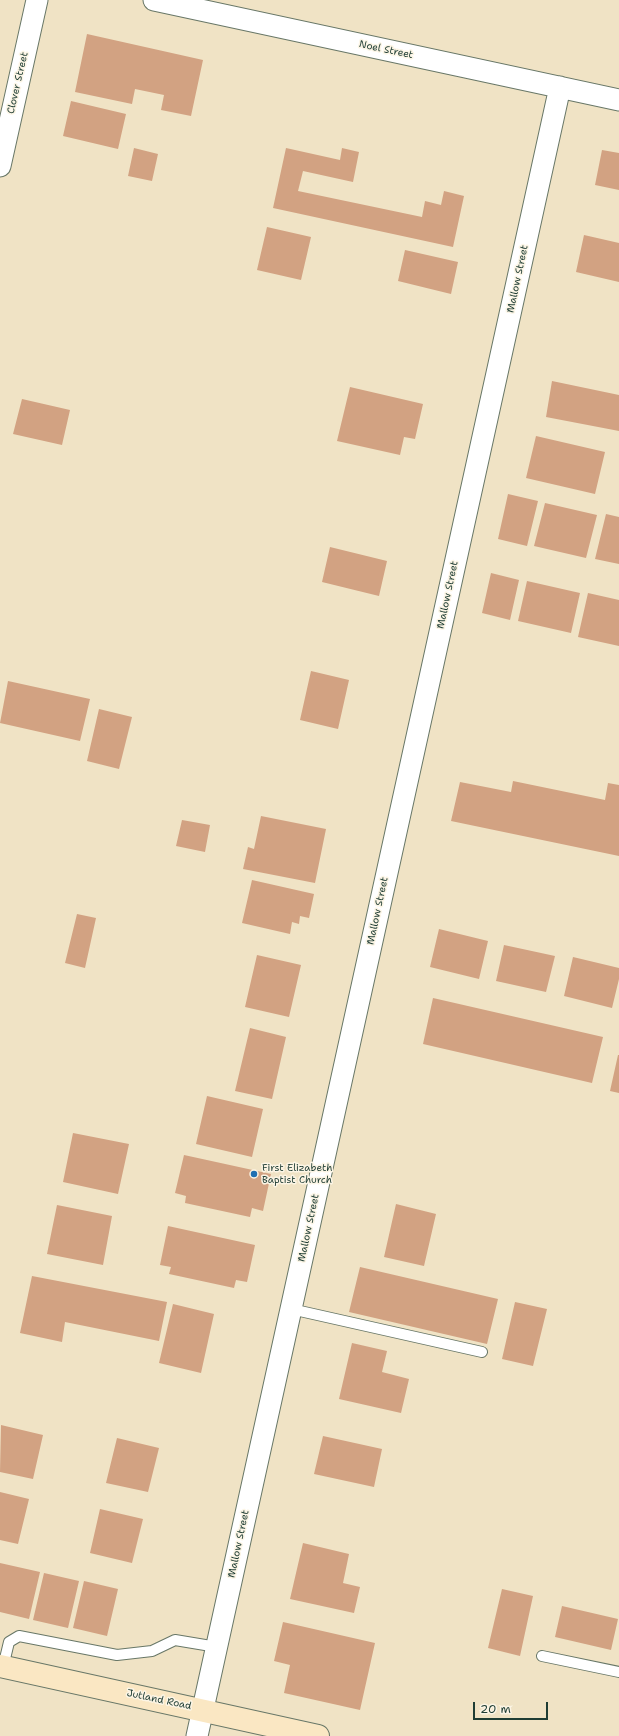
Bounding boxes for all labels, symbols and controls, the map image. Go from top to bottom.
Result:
street label: Noel Street [358,38,414,62]
street label: Clover Street [5,51,31,115]
street label: Mallow Street [505,244,531,314]
street label: Mallow Street [435,560,461,630]
street label: Mallow Street [365,876,391,946]
place label: First Elizabeth Baptist Church [262,1162,332,1186]
marker: First Elizabeth Baptist Church [249,1169,259,1179]
street label: Mallow Street [296,1193,322,1263]
street label: Mallow Street [226,1509,252,1579]
street label: Jutland Road [125,1687,193,1713]
scale bar [475,1694,550,1720]
text: 20 m [480,1701,511,1717]

